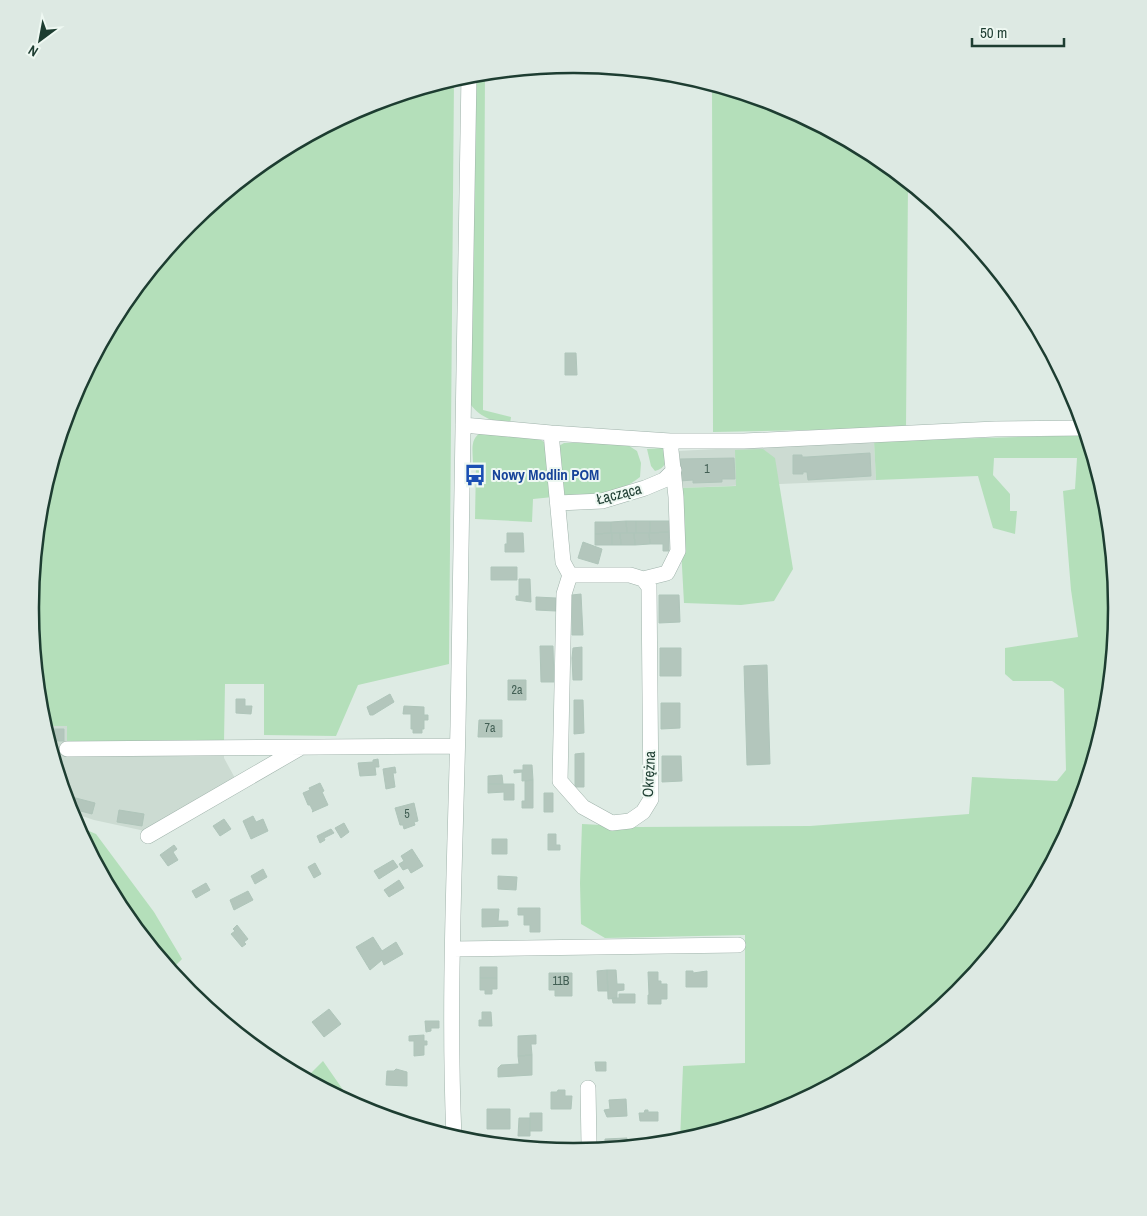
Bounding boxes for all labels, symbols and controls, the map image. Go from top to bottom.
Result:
north arrow [15,15,65,65]
scale bar [972,15,1064,47]
text: 50 m [980,22,1007,43]
text: N [25,41,41,61]
house number: 1 [704,461,710,477]
bus stop icon: Nowy Modlin POM [462,462,488,488]
place label: Nowy Modlin POM [492,464,599,485]
street label: Łącząca [594,478,644,509]
house number: 2a [512,682,523,698]
house number: 7a [485,720,496,736]
street label: Okrężna [637,750,660,798]
house number: 5 [404,806,410,822]
house number: 11B [553,973,570,989]

